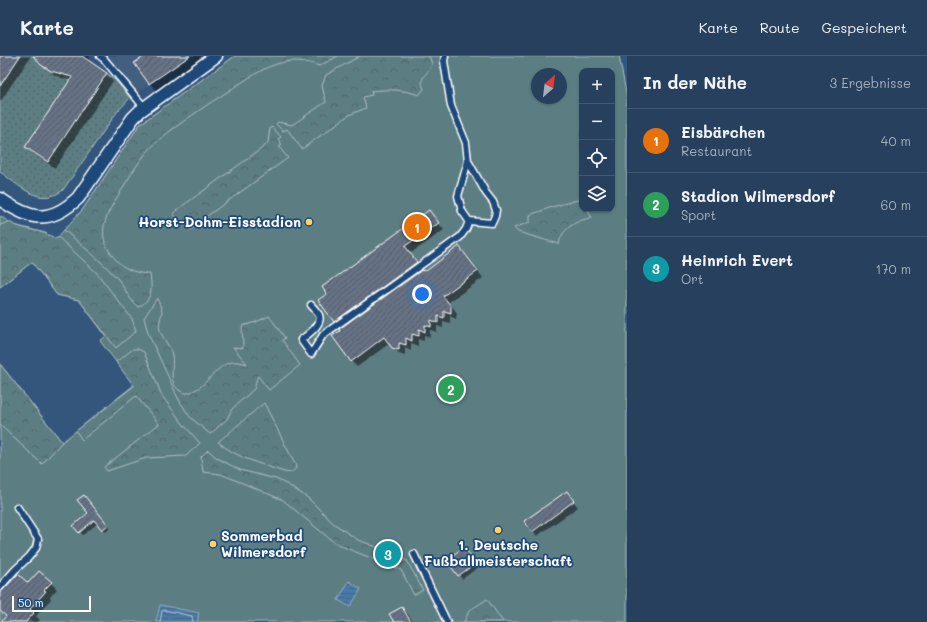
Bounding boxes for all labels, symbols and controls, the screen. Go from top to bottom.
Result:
text: Karte [20,15,74,40]
text: Karte [699,18,738,37]
text: Route [760,18,800,37]
text: Gespeichert [822,18,907,37]
north arrow [531,68,567,104]
map controls [579,68,615,212]
button: + [579,68,615,104]
text: In der Nähe [643,71,747,93]
text: 3 Ergebnisse [830,74,911,91]
button: − [579,104,615,140]
text: Eisbärchen [681,122,765,142]
text: 1 [653,132,659,149]
text: 40 m [881,132,911,149]
button: locate [579,140,615,176]
text: Restaurant [681,142,752,159]
button: layers [579,176,615,212]
text: Stadion Wilmersdorf [681,186,835,206]
text: 2 [652,196,660,213]
text: 60 m [881,196,911,213]
text: Sport [681,206,716,223]
place label: Horst-Dohm-Eisstadion [138,212,301,231]
pin: 1 [404,212,430,242]
marker: Horst-Dohm-Eisstadion [304,217,314,227]
text: Heinrich Evert [681,250,793,270]
text: 3 [652,260,660,277]
text: 170 m [875,260,911,277]
text: Ort [681,270,704,287]
your location [412,284,432,304]
pin: 2 [438,374,464,404]
marker: 1. Deutsche Fußballmeisterschaft [493,525,503,535]
place label: Sommerbad Wilmersdorf [221,526,307,561]
place label: 1. Deutsche Fußballmeisterschaft [424,535,572,570]
marker: Sommerbad Wilmersdorf [208,539,218,549]
pin: 3 [375,539,401,569]
scale bar [12,594,91,613]
text: 50 m [18,595,44,610]

